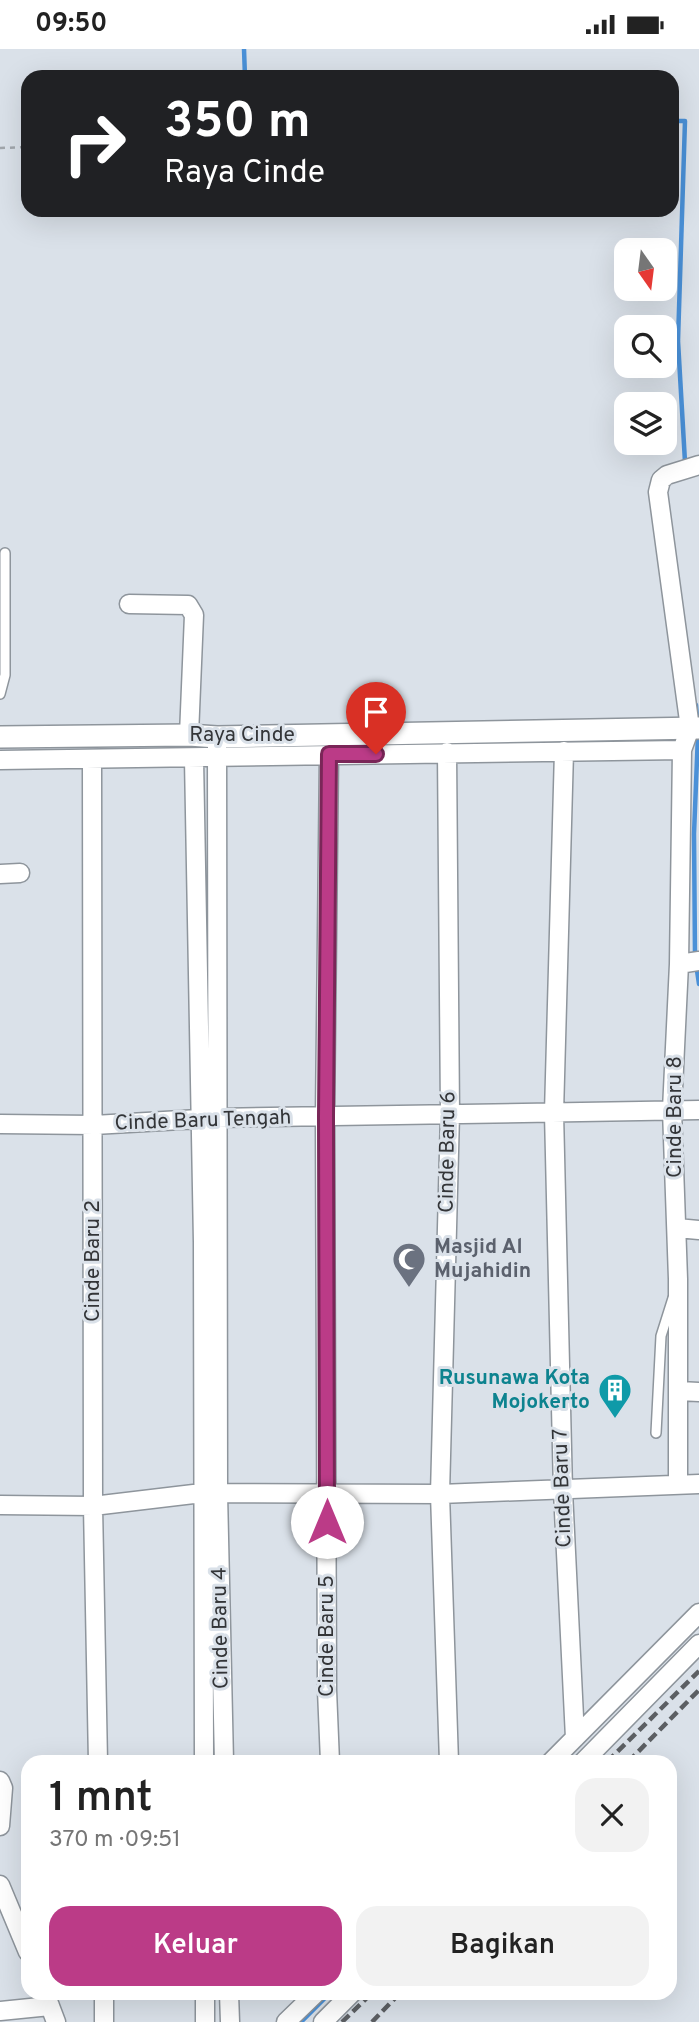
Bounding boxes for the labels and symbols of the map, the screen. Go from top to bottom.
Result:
north arrow [614,238,677,301]
pin [346,682,406,754]
street label: Raya Cinde [189,722,295,749]
street label: Cinde Baru 8 [662,1056,689,1178]
street label: Cinde Baru 6 [433,1091,463,1213]
street label: Cinde Baru Tengah [114,1104,292,1138]
street label: Cinde Baru 2 [80,1200,107,1322]
place label: Masjid Al Mujahidin [434,1234,531,1285]
mosque icon: Masjid Al Mujahidin [390,1240,428,1289]
place label: Rusunawa Kota Mojokerto [439,1365,590,1416]
building icon: Rusunawa Kota Mojokerto [596,1371,634,1420]
street label: Cinde Baru 7 [547,1428,579,1548]
position arrow [290,1485,364,1559]
street label: Cinde Baru 4 [206,1567,236,1689]
street label: Cinde Baru 5 [314,1575,341,1697]

